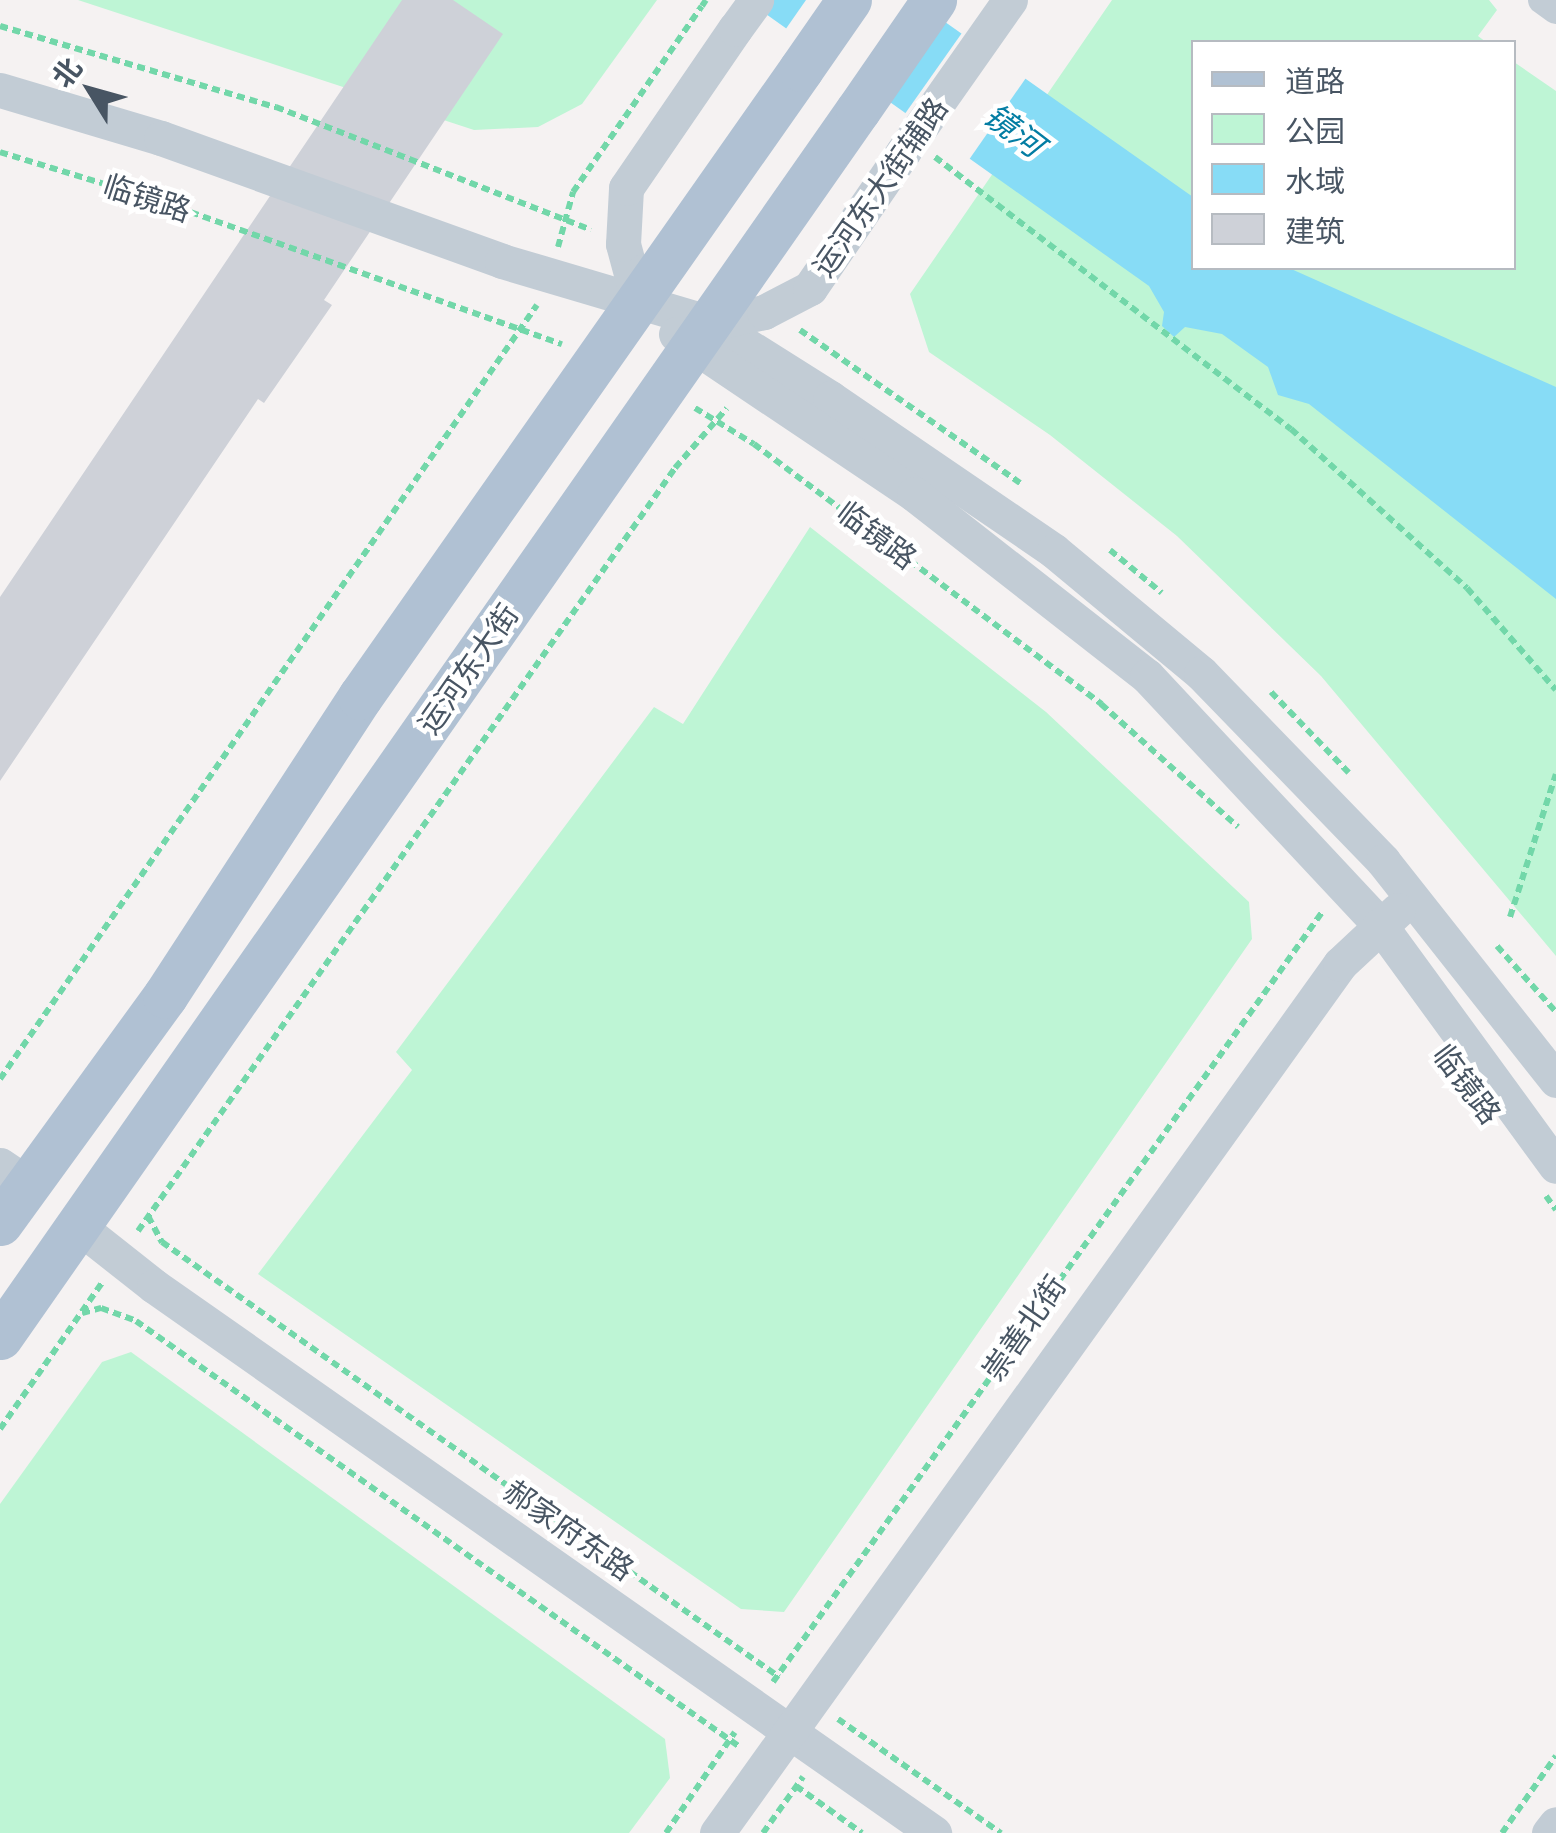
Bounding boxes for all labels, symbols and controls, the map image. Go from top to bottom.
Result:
north arrow [40,40,140,140]
legend [1191,40,1516,270]
text: 北 [42,49,90,95]
text: 道路 [1285,60,1345,101]
street label: 运河东大街辅路 [805,91,955,283]
water label: 镜河 [977,95,1051,165]
text: 公园 [1285,110,1345,151]
text: 水域 [1285,160,1345,201]
street label: 临镜路 [99,167,195,229]
text: 建筑 [1285,210,1345,251]
street label: 临镜路 [830,494,924,576]
street label: 运河东大街 [410,597,526,741]
street label: 临镜路 [1426,1037,1508,1131]
street label: 崇善北街 [975,1269,1073,1387]
street label: 郝家府东路 [497,1472,641,1588]

